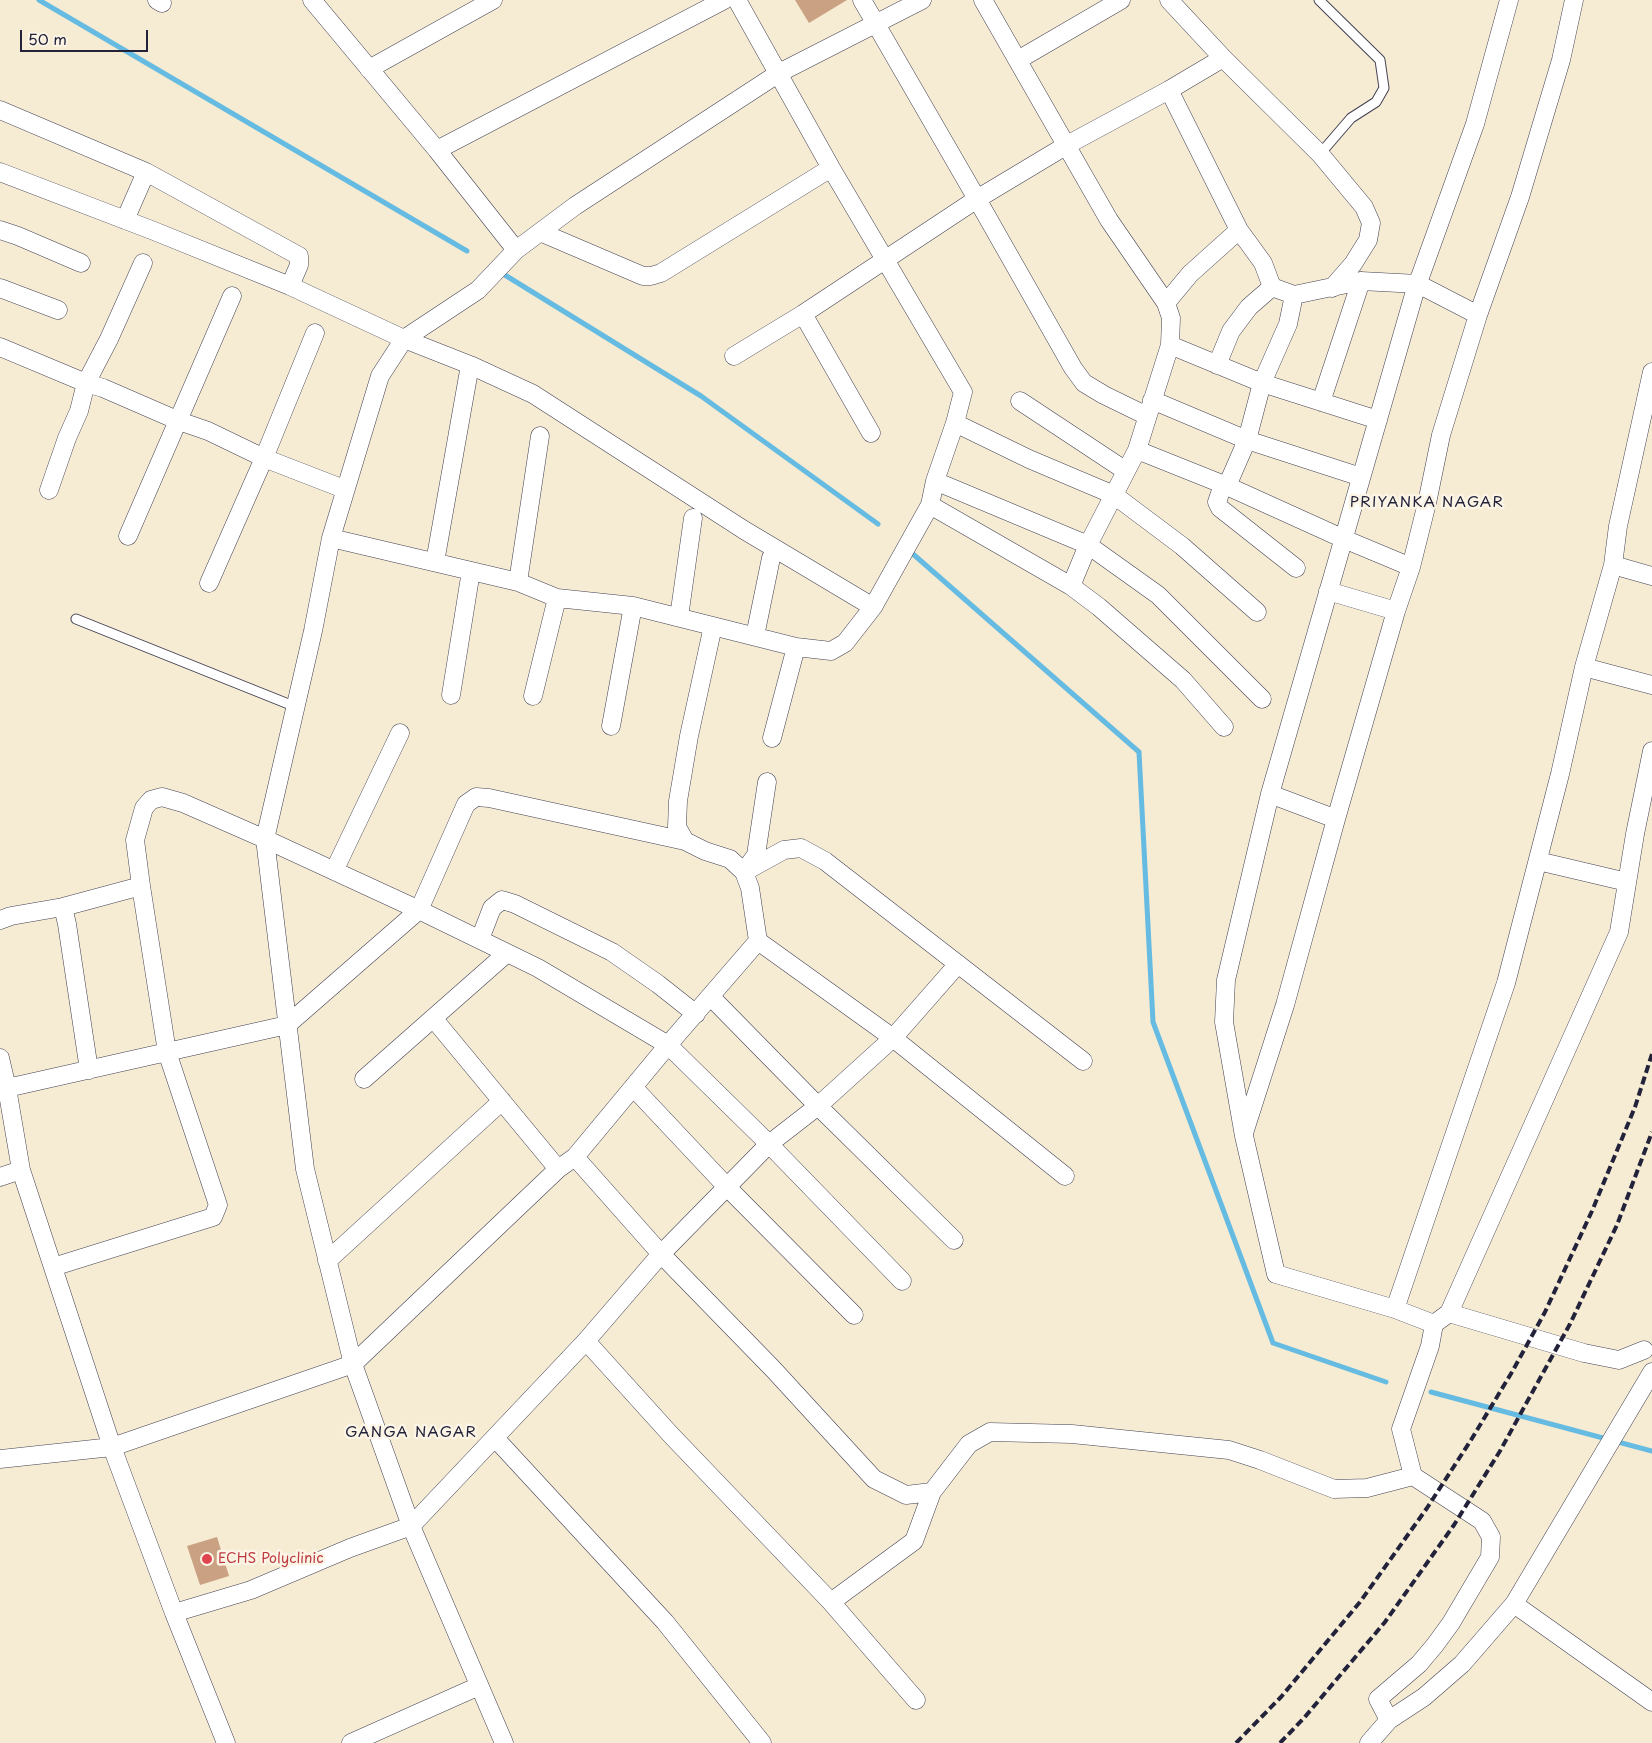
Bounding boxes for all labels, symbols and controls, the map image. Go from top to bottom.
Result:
scale bar [22,20,150,52]
text: 50 m [28,27,67,50]
district label: PRIYANKA NAGAR [1348,494,1506,512]
district label: GANGA NAGAR [342,1424,480,1442]
place label: ECHS Polyclinic [218,1551,324,1567]
marker: ECHS Polyclinic [200,1552,214,1566]

